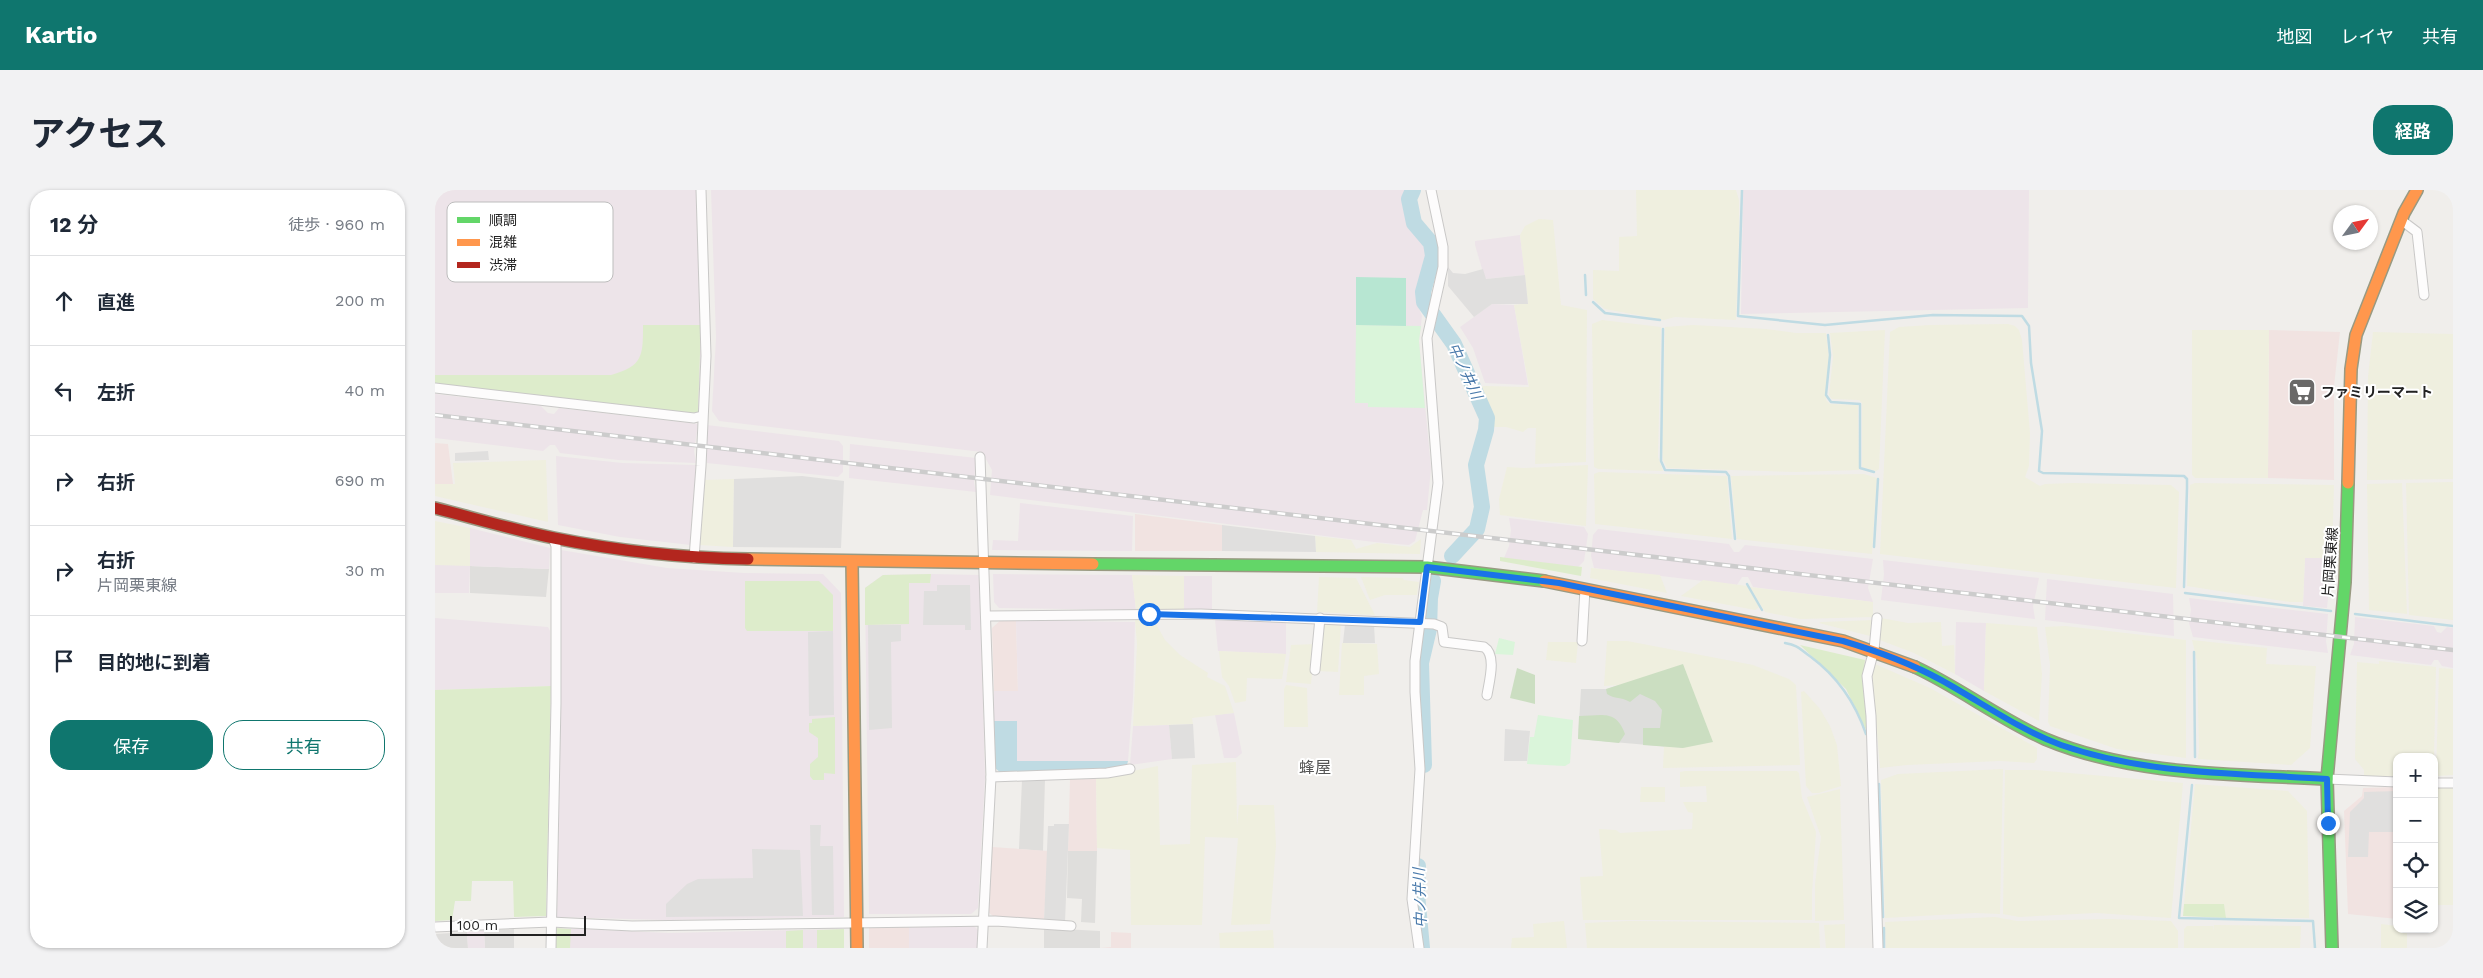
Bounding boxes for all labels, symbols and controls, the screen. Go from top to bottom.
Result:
text: Kartio [25,21,97,49]
text: 地図 [2277,26,2313,47]
text: レイヤ [2341,26,2394,47]
text: 共有 [2422,26,2458,47]
button: 経路 [2373,105,2453,155]
text: アクセス [30,113,168,155]
legend [447,202,613,282]
north arrow [2333,205,2378,250]
text: 12 分 [50,212,99,237]
text: 順調 [489,212,517,228]
text: 徒歩 · 960 m [288,215,385,234]
text: 混雑 [489,234,517,250]
text: 渋滞 [489,257,517,273]
icon: ahead [50,287,78,315]
text: 直進 [97,291,135,314]
text: 200 m [335,291,385,310]
water label: 中ノ井川 [1444,340,1487,404]
icon: left [50,377,78,405]
supermarket icon: ファミリーマート [2287,377,2317,407]
text: 左折 [97,381,135,404]
text: 40 m [345,381,385,400]
place label: ファミリーマート [2321,384,2433,400]
icon: right [50,467,78,495]
text: 右折 [97,471,135,494]
text: 690 m [335,471,385,490]
street label: 片岡栗東線 [2320,527,2340,597]
text: 右折 [97,549,135,572]
icon: right [50,557,78,585]
text: 30 m [345,561,385,580]
text: 片岡栗東線 [97,576,177,595]
route start [1138,603,1161,626]
icon: arrive [50,647,78,675]
text: 目的地に到着 [97,651,211,674]
button: 保存 [50,720,213,770]
button: 共有 [223,720,385,770]
map controls [2393,753,2438,933]
button: + [2393,753,2438,798]
district label: 蜂屋 [1299,758,1331,777]
button: − [2393,798,2438,843]
route end [2317,812,2340,835]
button: locate [2393,843,2438,888]
water label: 中ノ井川 [1410,866,1430,928]
button: layers [2393,888,2438,933]
scale bar [450,913,586,936]
text: 100 m [457,917,498,933]

